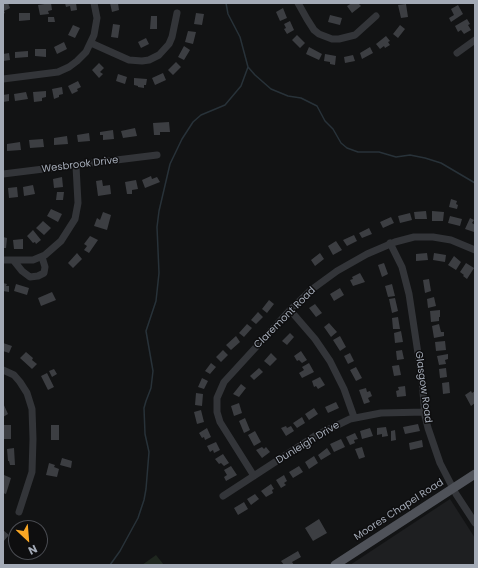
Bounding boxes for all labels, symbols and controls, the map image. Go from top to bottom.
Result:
street label: Wesbrook Drive [41,154,119,176]
street label: Claremont Road [252,285,318,351]
street label: Glasgow Road [412,350,434,424]
street label: Dunleigh Drive [274,419,342,467]
street label: Moores Chapel Road [352,477,446,543]
north arrow [8,520,48,560]
text: N [26,541,40,559]

